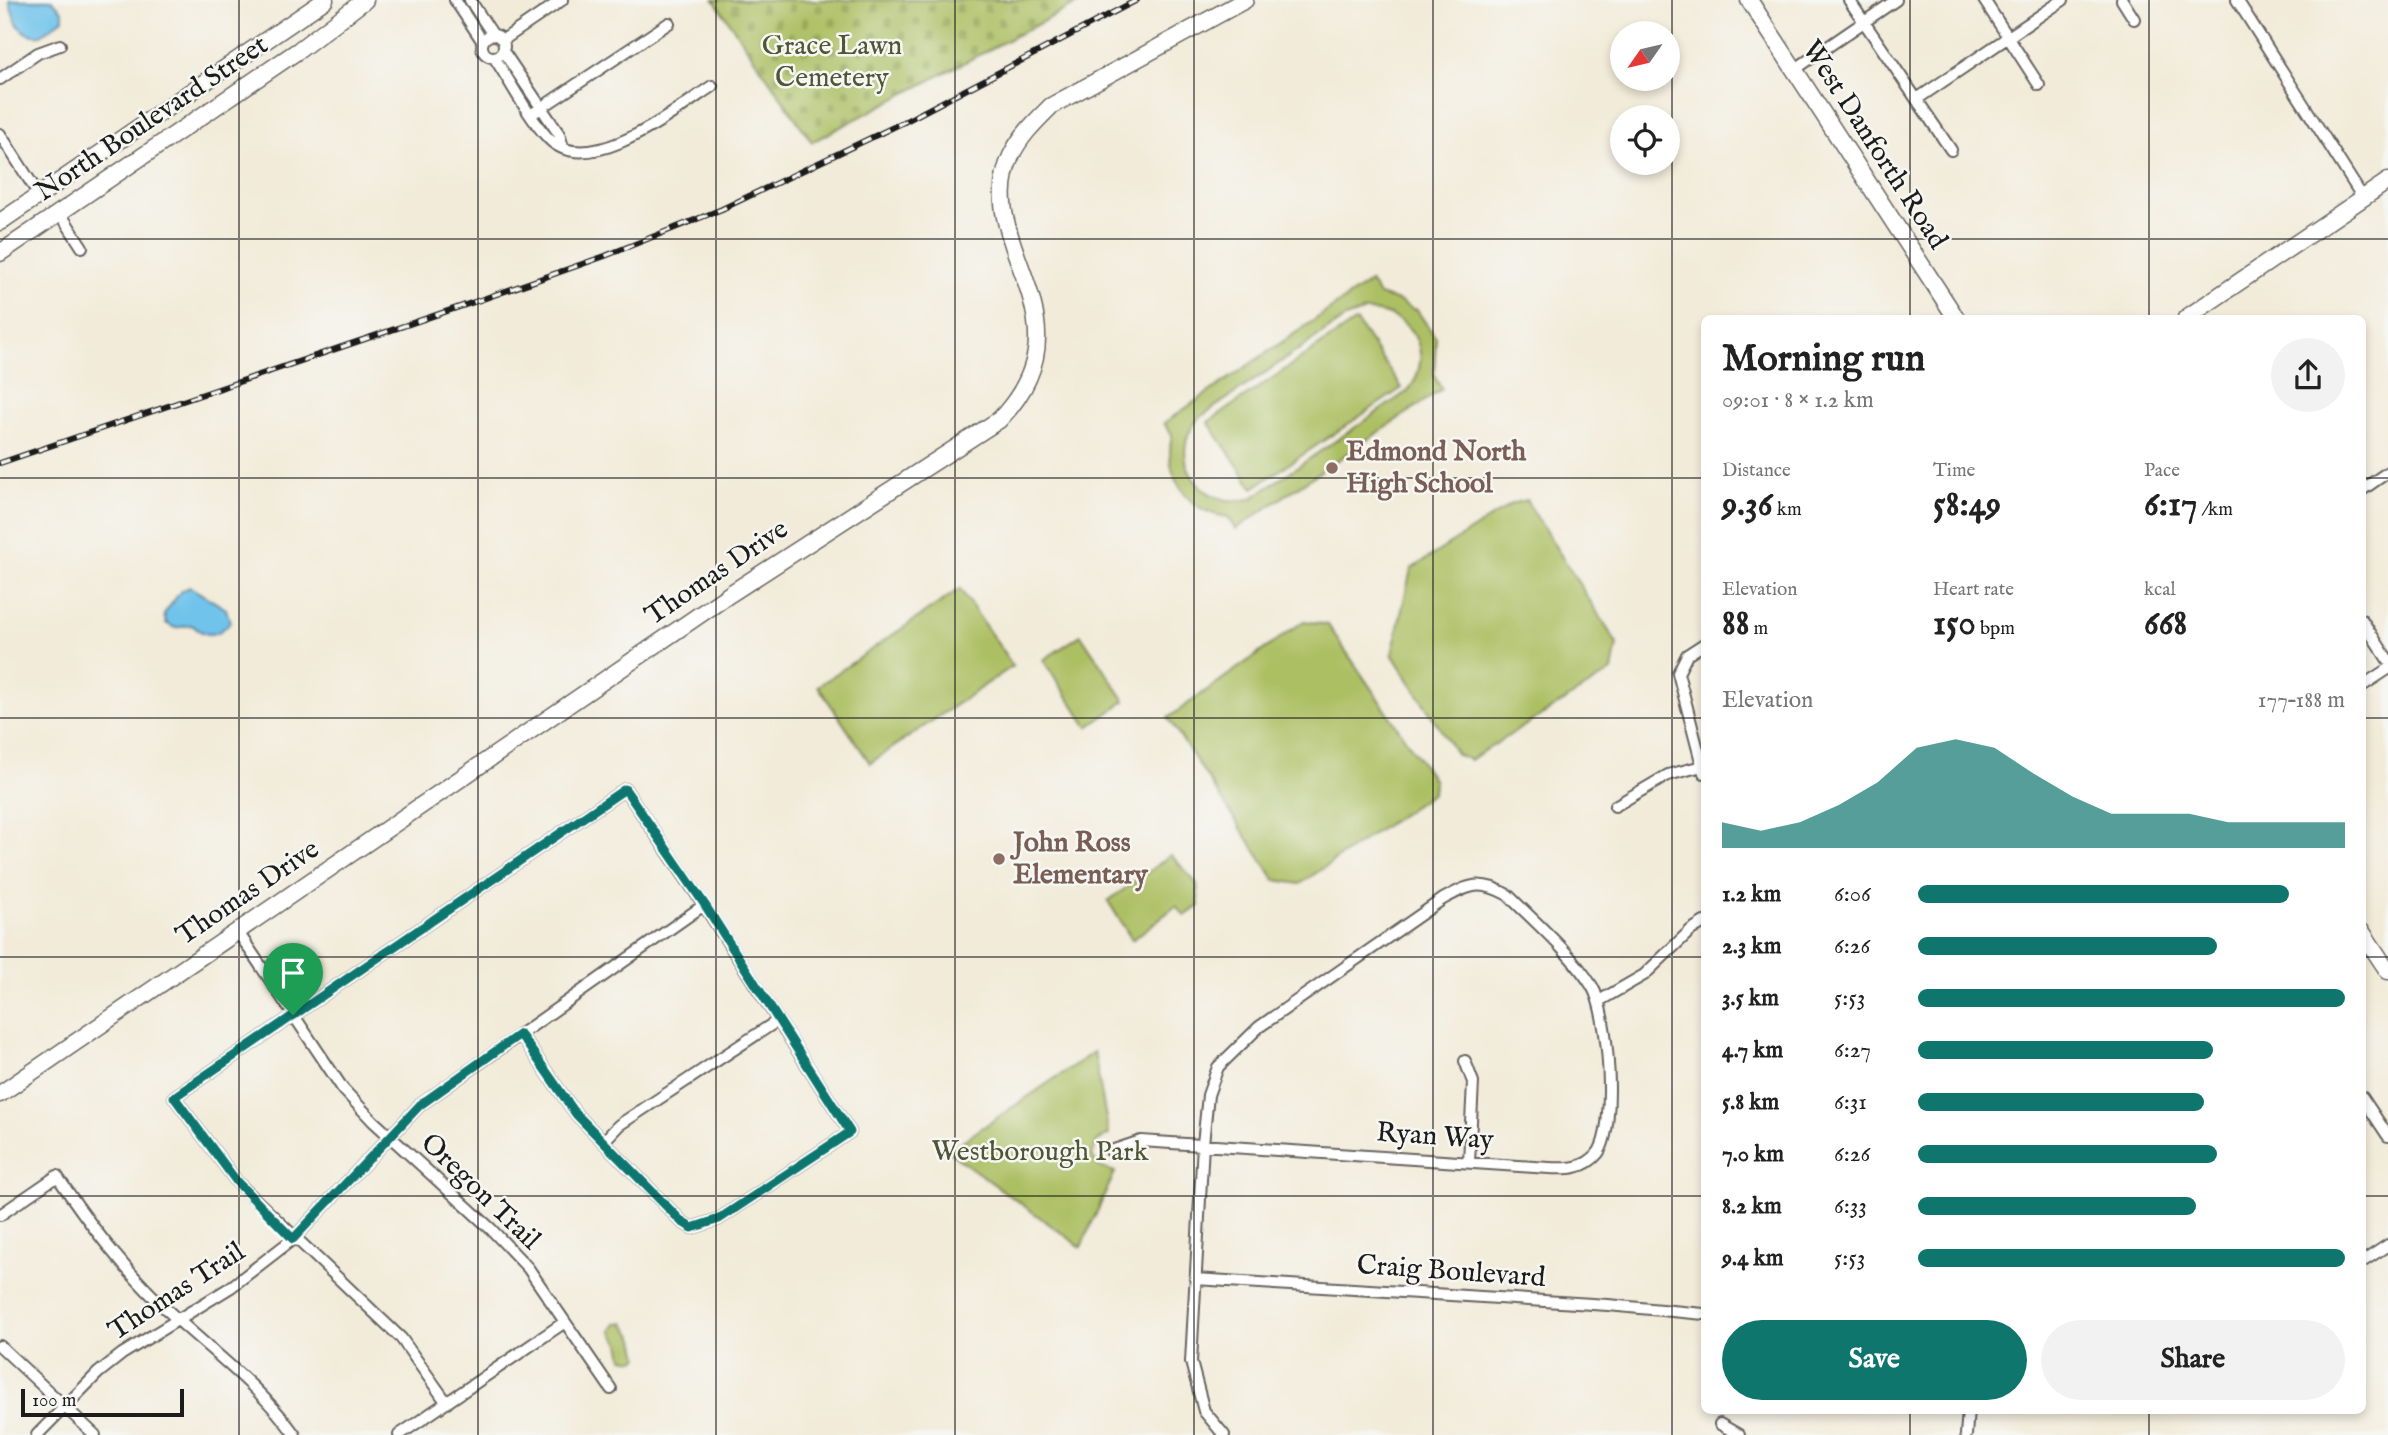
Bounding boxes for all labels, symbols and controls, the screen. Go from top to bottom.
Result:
north arrow [1610,21,1680,91]
map controls [1610,21,1680,175]
street label: North Boulevard Street [29,28,275,210]
park label: Grace Lawn Cemetery [762,29,902,96]
street label: West Danforth Road [1793,34,1955,256]
button: locate [1610,105,1680,175]
text: Morning run [1722,336,1925,384]
button: share [2271,338,2345,412]
text: 09:01 · 8 × 1.2 km [1722,386,1874,415]
place label: Edmond North High School [1346,435,1527,502]
text: Distance [1722,459,1791,483]
text: Time [1933,459,1975,483]
text: Pace [2144,459,2180,483]
marker: Edmond North High School [1324,460,1340,476]
text: 9.36 [1722,483,1773,528]
text: 58:49 [1933,483,2001,528]
text: 6:17 [2144,483,2197,528]
text: km [1773,498,1802,522]
text: /km [2197,498,2233,522]
street label: Thomas Drive [639,512,795,634]
text: Elevation [1722,578,1797,602]
text: Heart rate [1933,578,2014,602]
text: kcal [2144,578,2176,602]
text: 88 [1722,602,1749,647]
text: 150 [1933,602,1976,647]
text: 668 [2144,602,2187,647]
text: m [1749,617,1768,641]
text: bpm [1976,617,2015,641]
text: Elevation [1722,686,1813,715]
text: 177–188 m [2258,686,2345,715]
place label: John Ross Elementary [1009,826,1149,893]
street label: Thomas Drive [170,832,326,954]
marker: John Ross Elementary [991,851,1007,867]
text: 1.2 km [1722,880,1781,909]
text: 6:06 [1834,880,1871,909]
text: 2.3 km [1722,932,1781,961]
text: 6:26 [1834,932,1870,961]
pin [263,943,323,1015]
icon: arrive [274,954,312,992]
text: 3.5 km [1722,984,1779,1013]
text: 5:53 [1834,984,1865,1013]
text: 4.7 km [1722,1036,1783,1065]
text: 6:27 [1834,1036,1871,1065]
text: 5.8 km [1722,1088,1779,1117]
text: 6:31 [1834,1088,1867,1117]
street label: Ryan Way [1375,1115,1495,1159]
street label: Oregon Trail [413,1126,548,1258]
park label: Westborough Park [932,1135,1149,1170]
text: 7.0 km [1722,1140,1784,1169]
text: 6:26 [1834,1140,1870,1169]
text: 8.2 km [1722,1192,1782,1221]
text: 6:33 [1834,1192,1867,1221]
street label: Thomas Trail [102,1235,252,1349]
text: 9.4 km [1722,1244,1784,1273]
text: 5:53 [1834,1244,1865,1273]
street label: Craig Boulevard [1355,1248,1547,1296]
button: Save [1722,1320,2027,1400]
button: Share [2041,1320,2345,1400]
scale bar [21,1386,184,1418]
text: 100 m [32,1389,76,1413]

